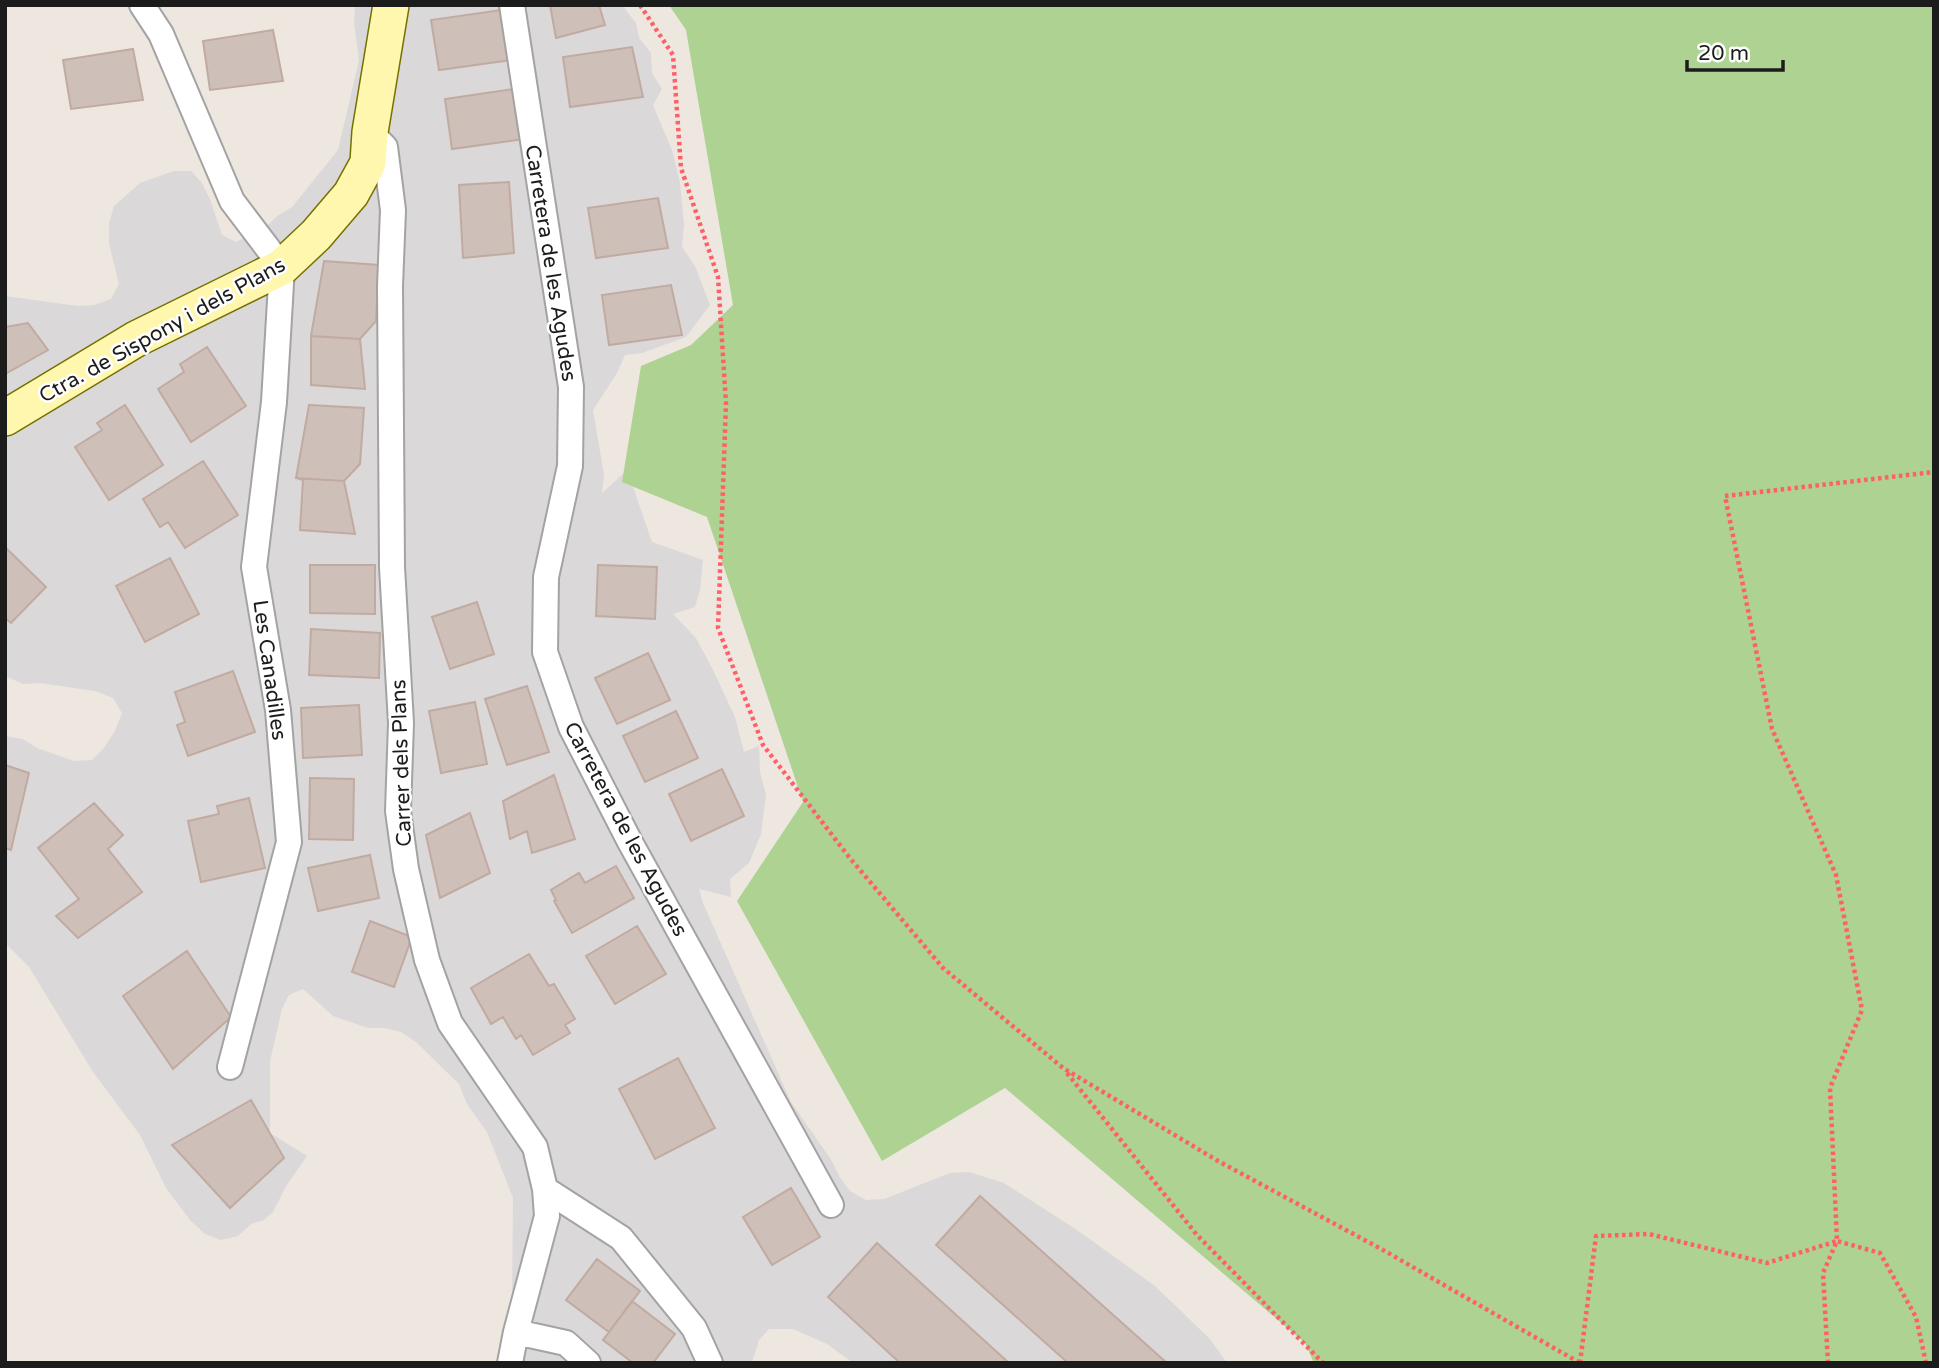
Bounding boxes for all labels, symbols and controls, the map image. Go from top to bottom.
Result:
scale bar [1687,28,1783,72]
text: 20 m [1698,41,1749,66]
street label: Carretera de les Agudes [519,143,582,383]
street label: Ctra. de Sispony i dels Plans [35,252,290,409]
street label: Les Canadilles [247,598,292,742]
street label: Carrer dels Plans [386,679,417,847]
street label: Carretera de les Agudes [558,718,693,941]

